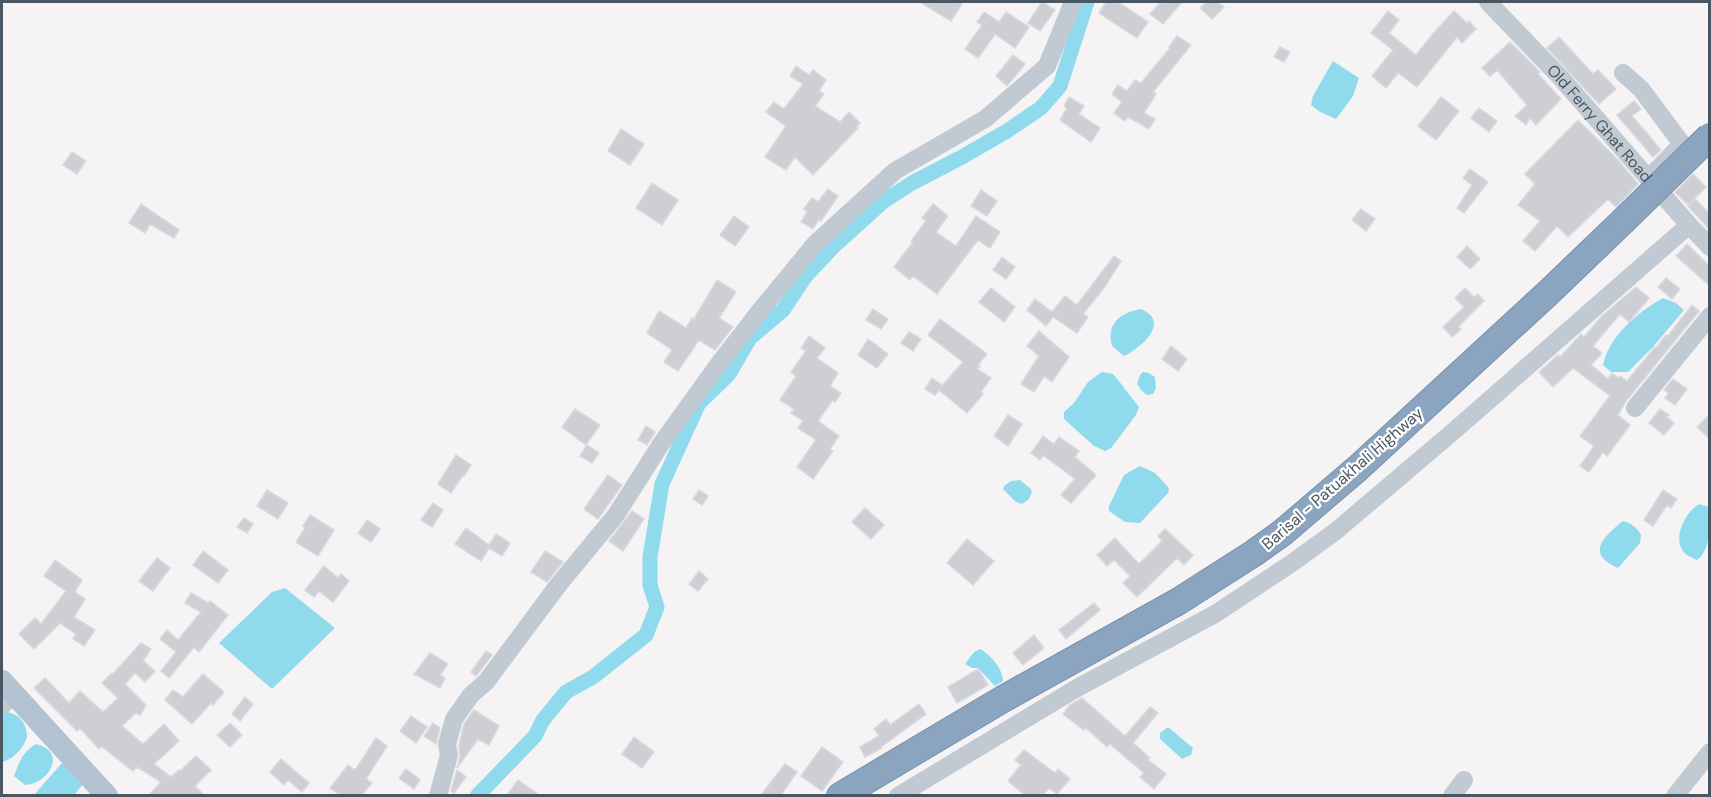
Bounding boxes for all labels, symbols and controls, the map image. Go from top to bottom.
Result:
street label: Old Ferry Ghat Road [1542,60,1657,187]
street label: Barisal - Patuakhali Highway [1257,403,1427,554]

